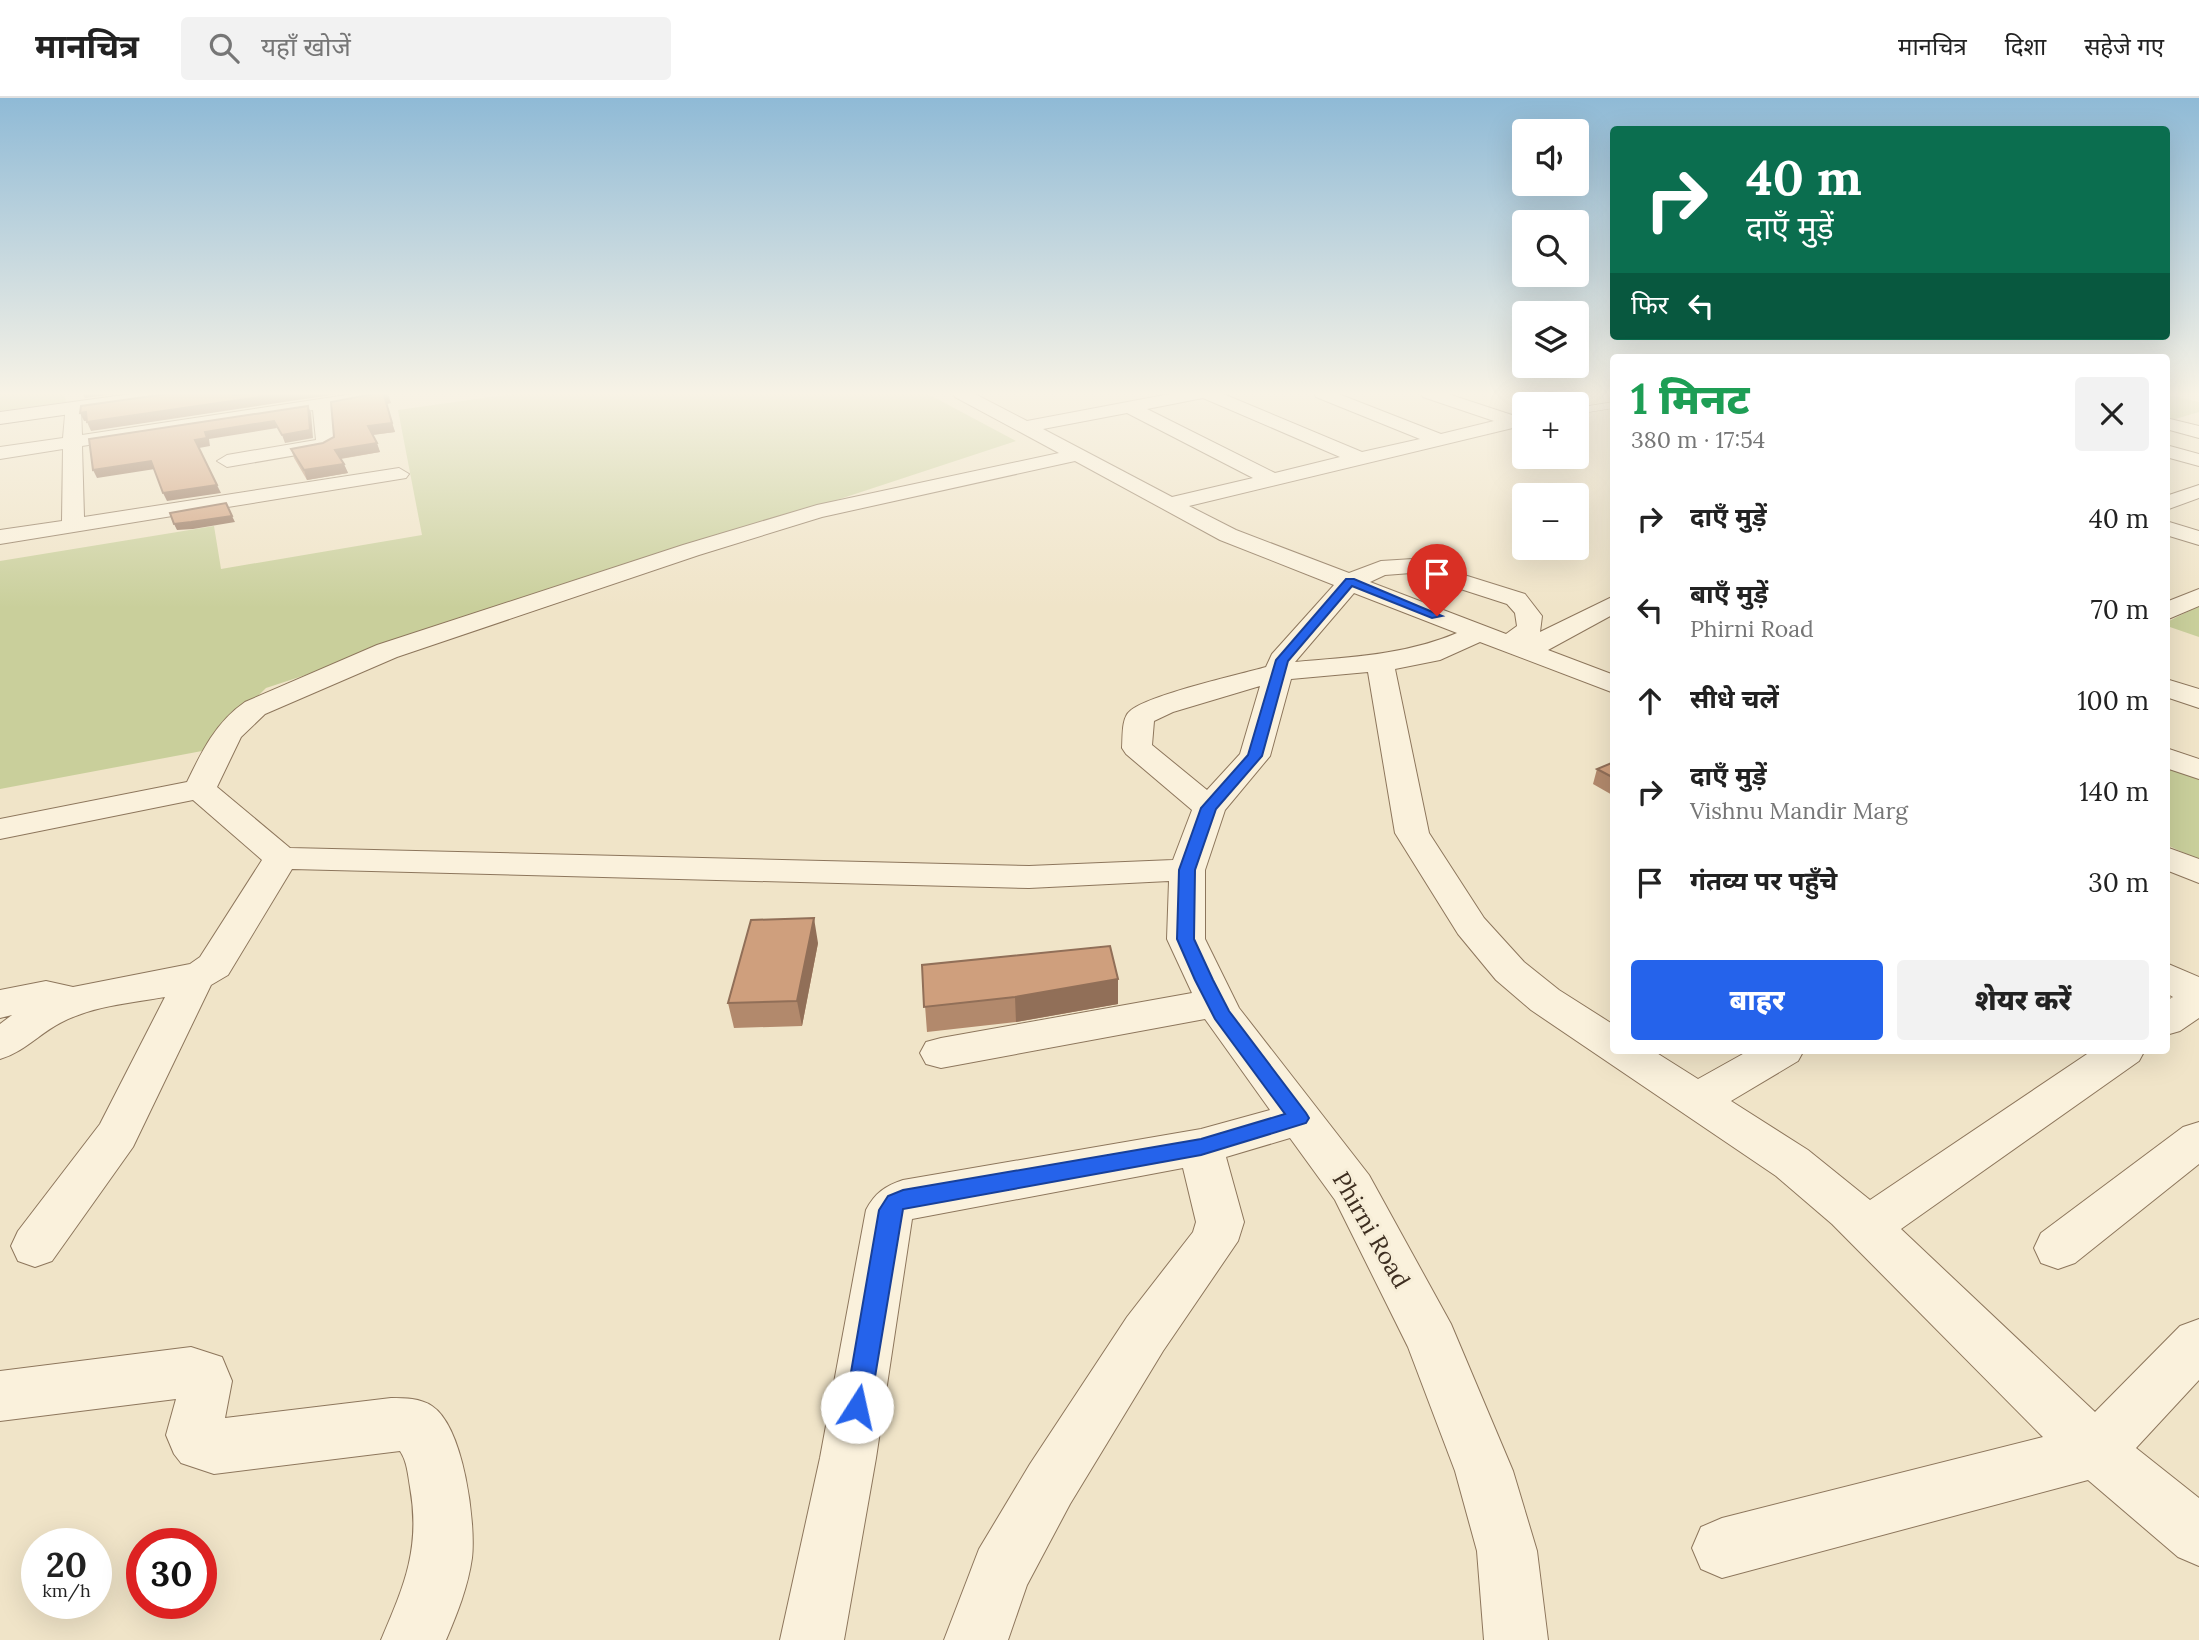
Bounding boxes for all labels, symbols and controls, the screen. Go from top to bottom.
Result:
search box [181,17,671,80]
text: मानचित्र [35,25,139,67]
icon: search [205,29,243,67]
text: यहाँ खोजें [261,30,351,63]
text: मानचित्र [1898,31,1967,62]
text: दिशा [2005,31,2046,62]
text: सहेजे गए [2084,31,2164,62]
map controls [1512,119,1589,560]
button: sound [1512,119,1589,196]
text: 40 m [1746,146,1862,208]
icon: right [1631,154,1722,245]
text: दाएँ मुड़ें [1746,207,1834,248]
button: search [1512,210,1589,287]
icon: left [1682,287,1720,325]
text: फिर [1631,288,1668,321]
button: layers [1512,301,1589,378]
text: 1 मिनट [1631,372,1750,426]
button: close [2075,377,2149,451]
button: + [1512,392,1589,469]
text: 380 m · 17:54 [1631,425,1765,454]
button: − [1512,483,1589,560]
icon: right [1631,500,1669,538]
text: दाएँ मुड़ें [1690,500,1767,533]
text: 40 m [2089,502,2149,535]
pin [1407,544,1467,616]
icon: arrive [1418,555,1456,593]
text: बाएँ मुड़ें [1690,577,1768,610]
icon: left [1631,591,1669,629]
text: 70 m [2091,593,2149,626]
text: Phirni Road [1690,614,1814,643]
icon: ahead [1631,682,1669,720]
text: सीधे चलें [1690,682,1779,715]
text: 100 m [2077,684,2149,717]
text: दाएँ मुड़ें [1690,759,1767,792]
icon: right [1631,773,1669,811]
text: 140 m [2079,775,2149,808]
text: Vishnu Mandir Marg [1690,796,1908,825]
icon: arrive [1631,864,1669,902]
text: गंतव्य पर पहुँचे [1690,864,1837,897]
text: 30 m [2088,866,2149,899]
button: बाहर [1631,960,1883,1040]
button: शेयर करें [1897,960,2149,1040]
street label: Phirni Road [1326,1166,1417,1293]
position arrow [820,1370,894,1444]
speed limit sign: 30 [126,1528,217,1619]
text: 20 [46,1542,87,1587]
text: km/h [42,1579,91,1602]

